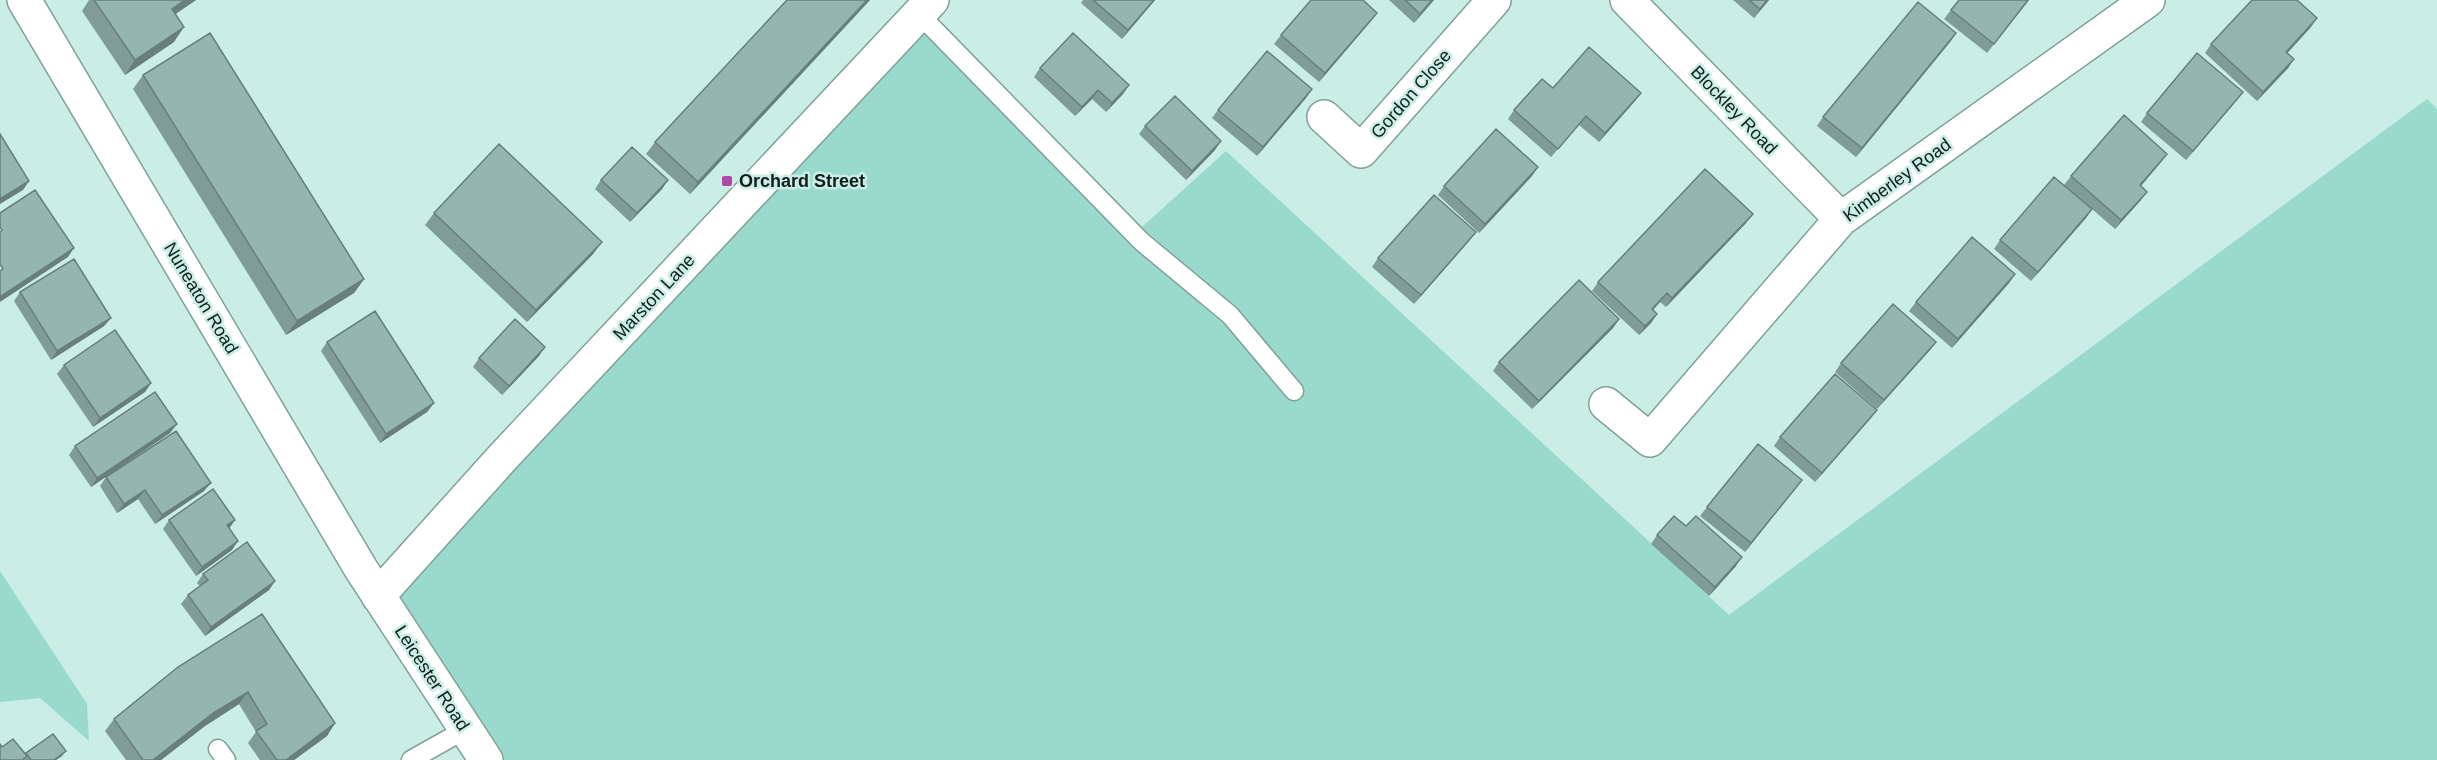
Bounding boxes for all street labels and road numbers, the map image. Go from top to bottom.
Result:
street label: Gordon Close [1367,46,1455,142]
street label: Blockley Road [1687,62,1781,158]
street label: Kimberley Road [1839,134,1955,226]
street label: Nuneaton Road [160,239,242,357]
street label: Marston Lane [609,250,699,344]
street label: Leicester Road [391,622,473,734]

